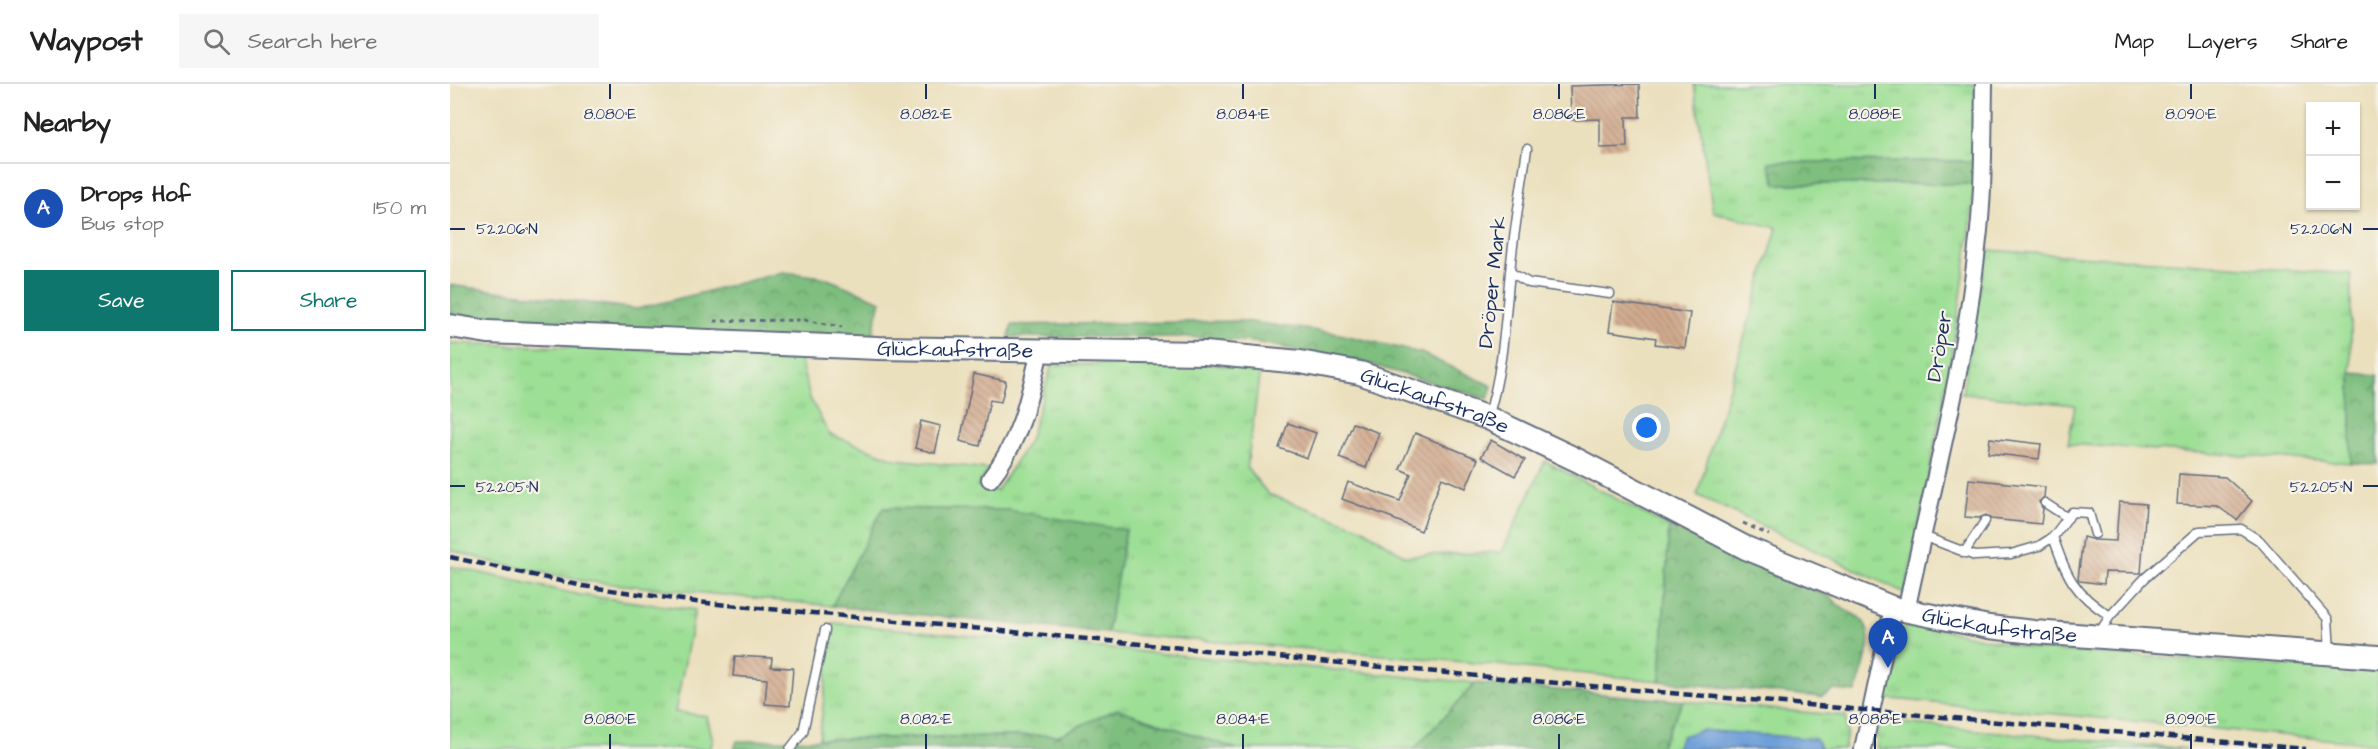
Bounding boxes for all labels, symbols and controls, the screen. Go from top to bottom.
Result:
search box [179,14,599,68]
text: Waypost [30,22,143,61]
icon: search [200,25,233,58]
text: Search here [248,26,378,57]
text: Map [2114,27,2154,56]
text: Layers [2187,27,2257,56]
text: Share [2290,27,2348,56]
map controls [2306,102,2360,210]
button: + [2306,102,2360,156]
text: 8.080°E [584,104,636,125]
text: 8.082°E [900,104,952,125]
text: 8.084°E [1216,104,1270,125]
text: 8.086°E [1533,104,1585,125]
text: 8.088°E [1849,104,1902,125]
text: 8.090°E [2165,104,2217,125]
text: Nearby [24,105,111,141]
button: − [2306,156,2360,210]
text: Drops Hof [81,179,191,210]
text: A [37,194,50,222]
text: 150 m [373,194,426,222]
text: Bus stop [81,210,164,238]
street label: Dröper Mark [1471,215,1515,350]
text: 52.206°N [476,219,538,240]
text: 52.206°N [2290,219,2352,240]
button: Save [24,270,219,331]
button: Share [231,270,426,331]
street label: Dröper [1920,308,1960,384]
street label: Glückaufstraße [877,334,1033,365]
street label: Glückaufstraße [1357,360,1514,441]
your location [1632,413,1661,442]
text: 52.205°N [476,477,538,498]
text: 52.205°N [2290,477,2352,498]
street label: Glückaufstraße [1920,600,2078,650]
pin: A [1868,618,1908,668]
text: 8.080°E [584,709,636,730]
text: 8.082°E [900,709,952,730]
text: 8.084°E [1216,709,1270,730]
text: 8.086°E [1533,709,1585,730]
text: 8.088°E [1849,709,1902,730]
text: 8.090°E [2165,709,2217,730]

